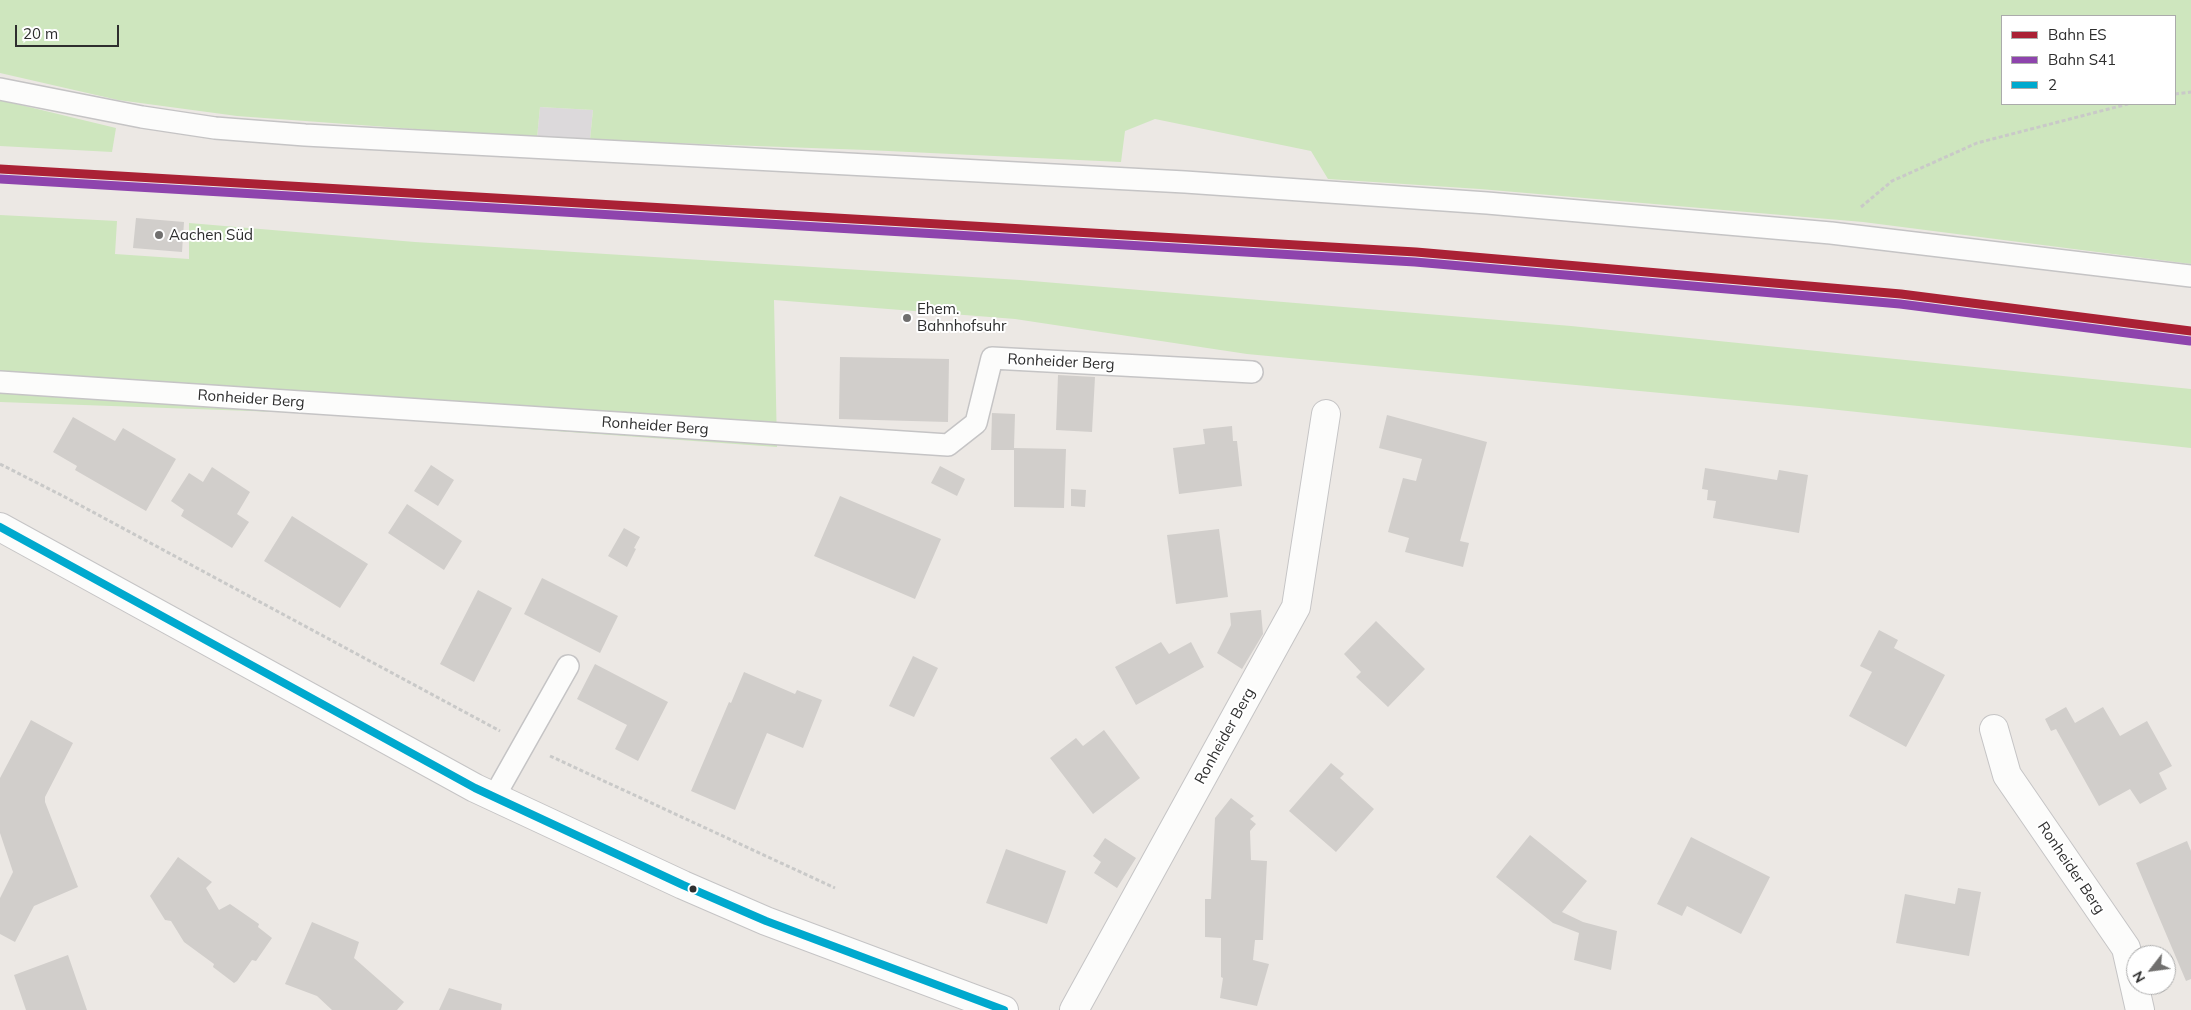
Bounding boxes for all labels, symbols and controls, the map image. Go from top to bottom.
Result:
scale bar [18,15,121,47]
legend [2001,15,2176,105]
text: 20 m [23,24,58,43]
text: Bahn ES [2048,25,2107,44]
text: Bahn S41 [2048,50,2116,69]
text: 2 [2048,75,2057,94]
place label: Aachen Süd [169,226,253,244]
marker: Aachen Süd [153,229,165,241]
place label: Ehem. Bahnhofsuhr [917,300,1006,335]
marker: Ehem. Bahnhofsuhr [901,312,913,324]
street label: Ronheider Berg [1007,350,1115,374]
street label: Ronheider Berg [197,386,305,412]
street label: Ronheider Berg [601,413,709,439]
street label: Ronheider Berg [1191,685,1259,787]
street label: Ronheider Berg [2034,818,2108,918]
unlabelled marker [688,884,698,894]
north arrow [2126,945,2176,995]
text: N [2128,968,2149,986]

